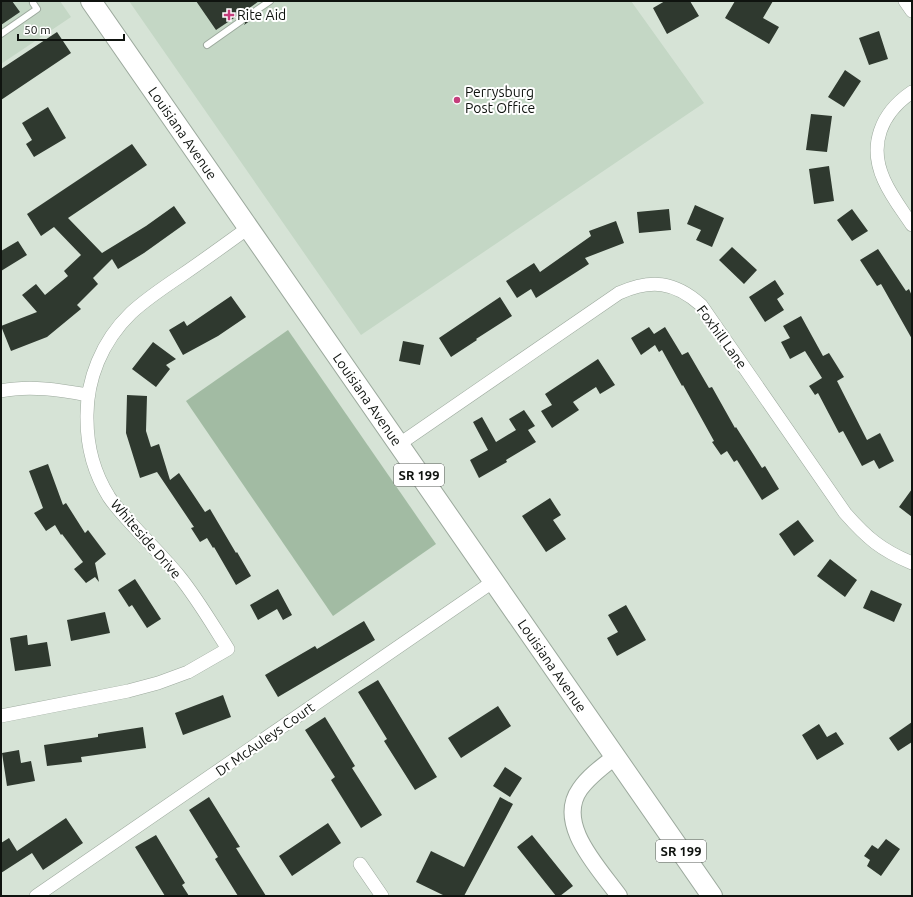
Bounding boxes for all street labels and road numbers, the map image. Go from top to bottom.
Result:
street label: Louisiana Avenue [145,84,220,183]
street label: Foxhill Lane [694,302,750,372]
street label: Louisiana Avenue [330,350,405,449]
road number: SR 199 [394,464,444,486]
street label: Whiteside Drive [107,496,185,582]
street label: Louisiana Avenue [515,616,590,715]
street label: Dr McAuleys Court [212,699,318,779]
road number: SR 199 [656,840,706,862]

